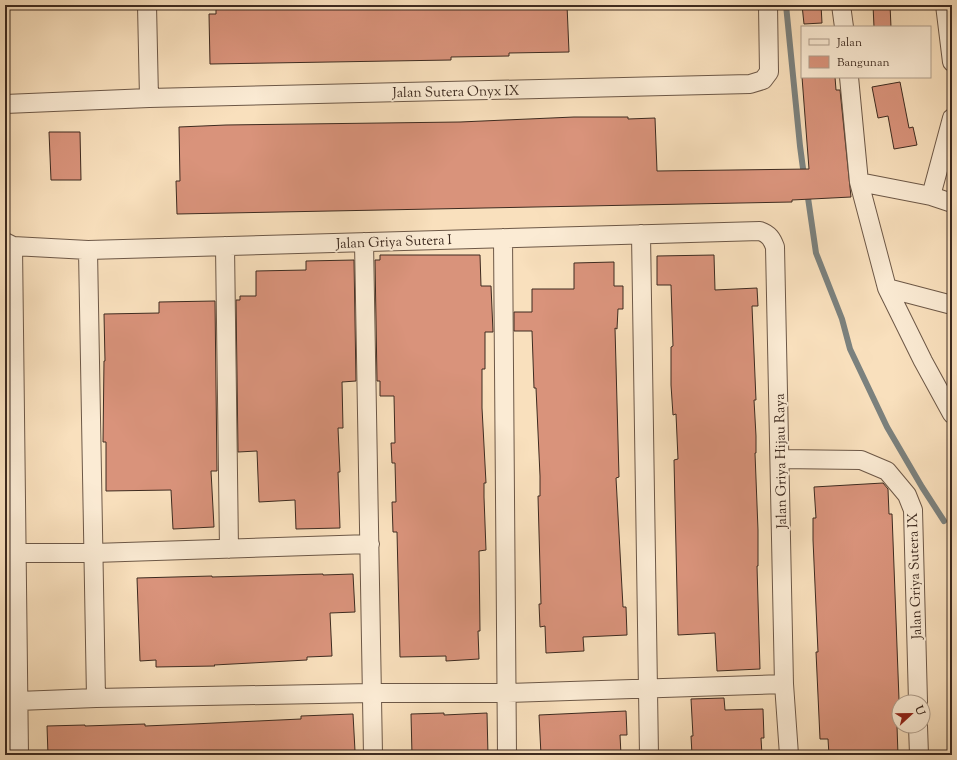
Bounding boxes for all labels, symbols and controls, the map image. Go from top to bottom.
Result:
legend [801,26,931,78]
text: Jalan [836,34,862,52]
text: Bangunan [837,54,890,72]
street label: Jalan Sutera Onyx IX [391,82,520,104]
street label: Jalan Griya Sutera I [335,231,453,255]
street label: Jalan Griya Hijau Raya [771,393,793,530]
street label: Jalan Griya Sutera IX [904,512,928,641]
north arrow [891,694,931,734]
text: U [910,703,928,718]

